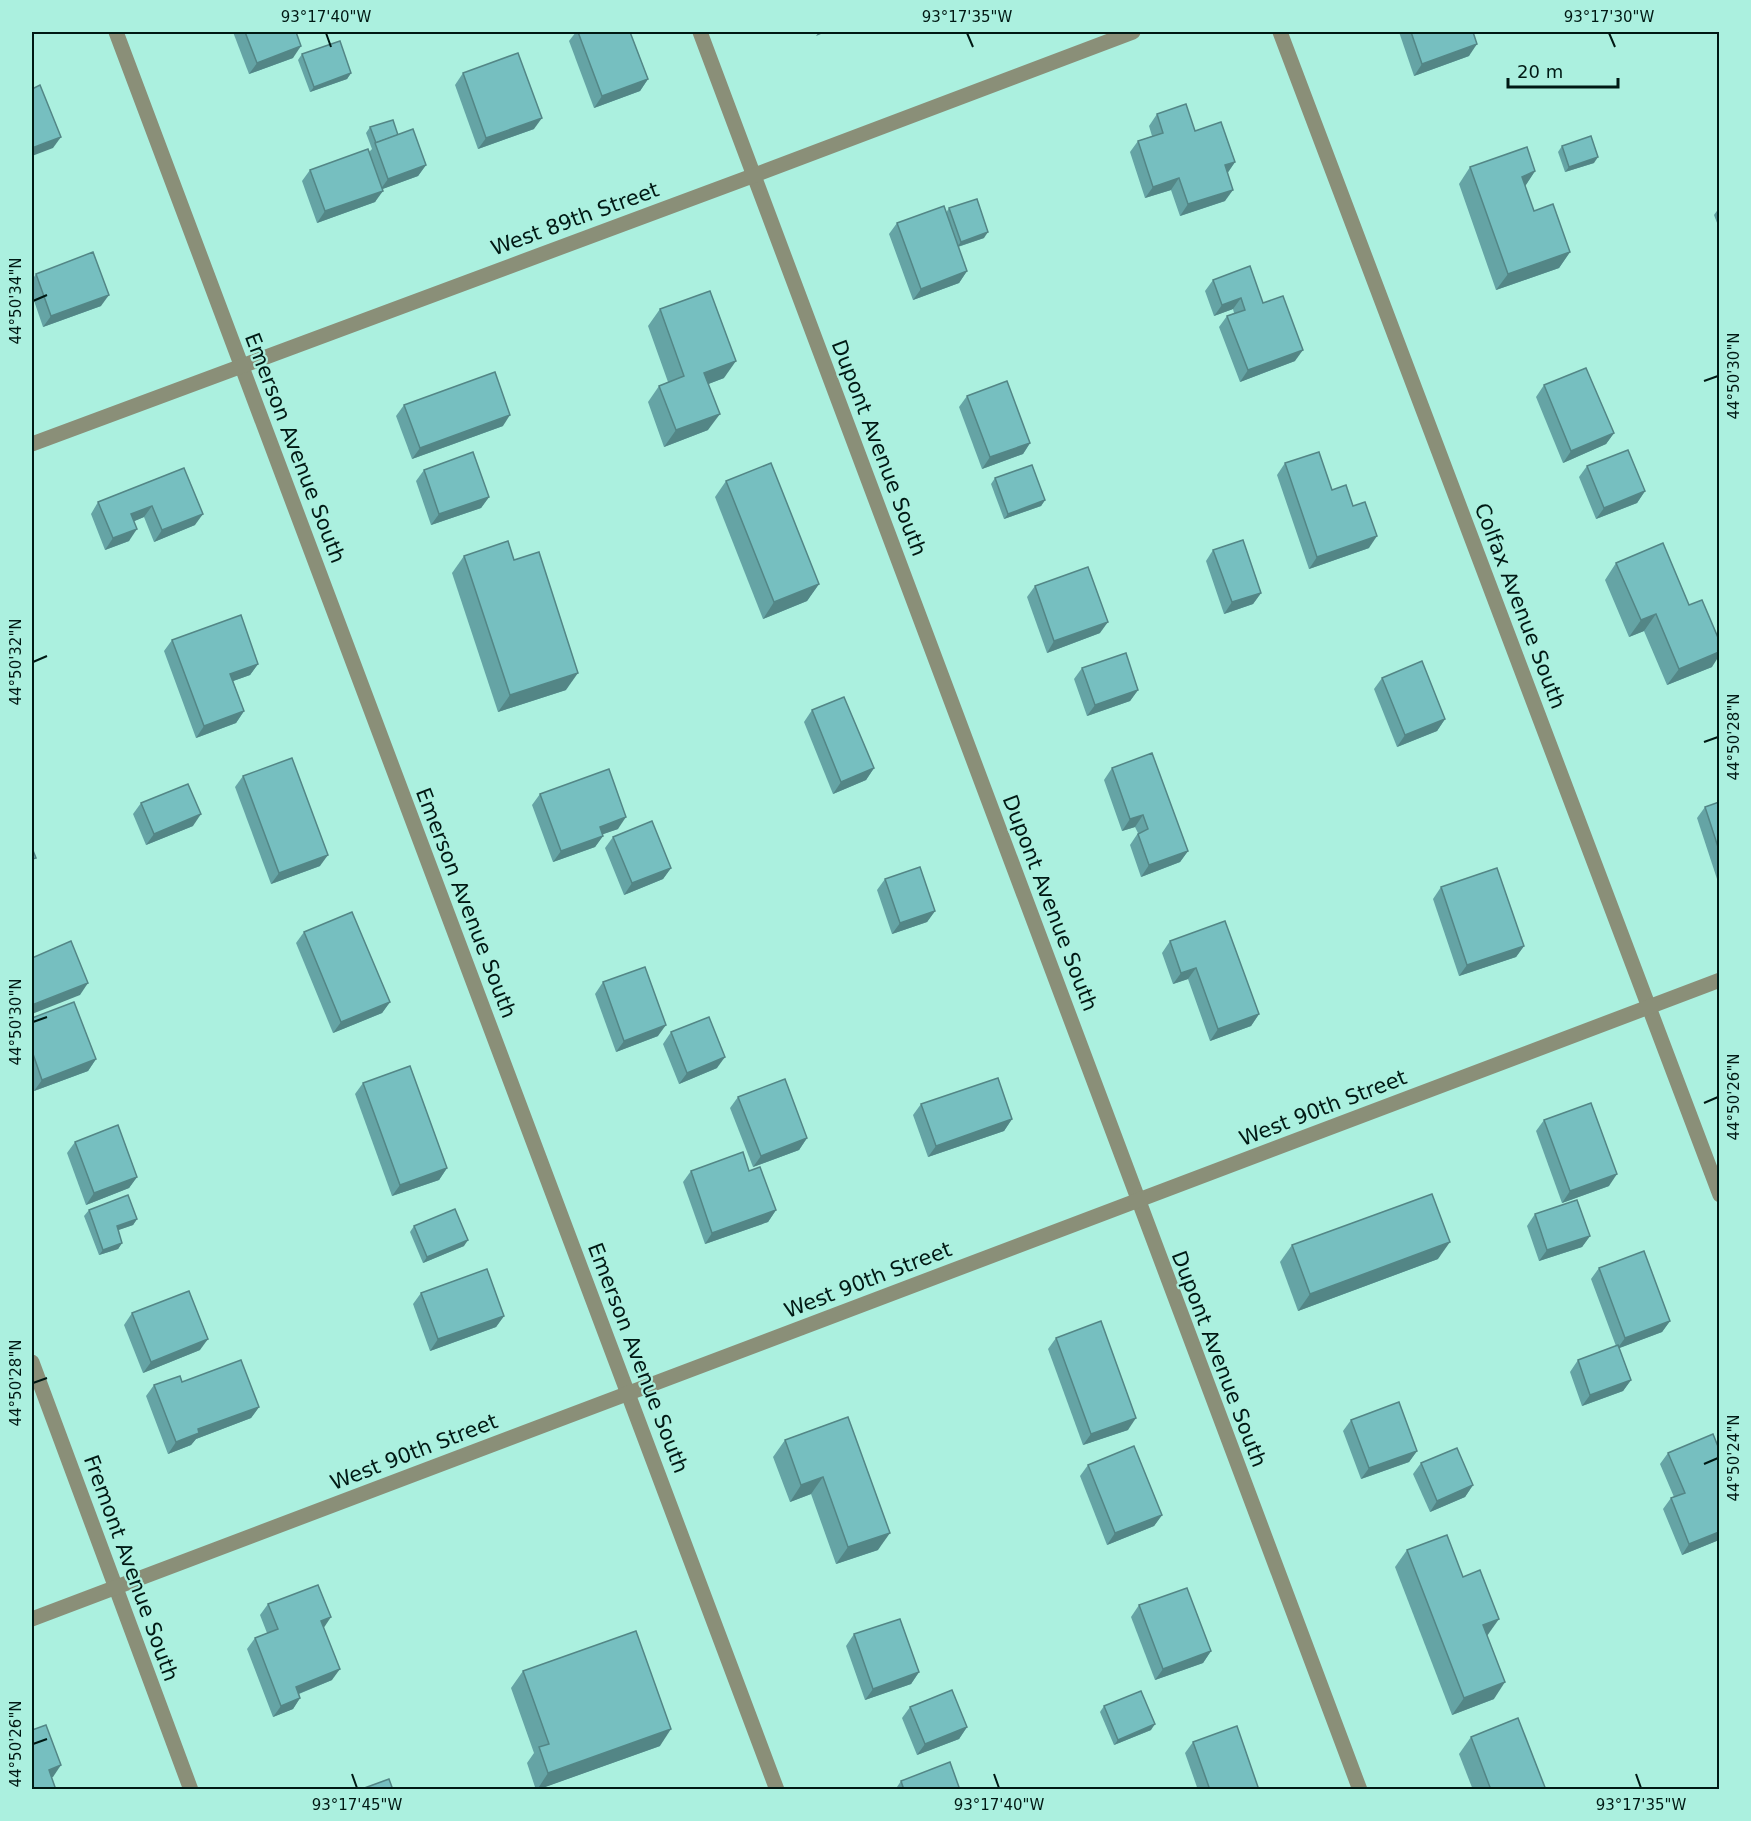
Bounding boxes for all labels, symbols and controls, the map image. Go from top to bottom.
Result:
text: 93°17'40"W [281,8,371,26]
text: 93°17'35"W [922,8,1012,26]
text: 93°17'30"W [1564,8,1654,26]
scale bar [1508,51,1618,89]
text: 20 m [1517,61,1563,82]
street label: West 89th Street [488,177,662,261]
text: 44°50'34"N [7,257,25,345]
street label: Emerson Avenue South [240,329,350,567]
text: 44°50'30"N [1725,332,1743,420]
street label: Dupont Avenue South [827,337,931,559]
street label: Colfax Avenue South [1470,500,1570,712]
text: 44°50'32"N [7,618,25,706]
text: 44°50'28"N [1725,693,1743,781]
street label: Emerson Avenue South [411,784,521,1022]
street label: Dupont Avenue South [998,792,1102,1014]
text: 44°50'30"N [7,978,25,1066]
text: 44°50'26"N [1725,1053,1743,1141]
street label: West 90th Street [1236,1065,1410,1151]
street label: West 90th Street [781,1237,955,1323]
street label: Emerson Avenue South [583,1239,693,1477]
street label: Dupont Avenue South [1167,1248,1271,1470]
text: 44°50'28"N [7,1339,25,1427]
street label: West 90th Street [327,1409,501,1495]
text: 44°50'24"N [1725,1414,1743,1502]
street label: Fremont Avenue South [79,1452,183,1684]
text: 44°50'26"N [7,1700,25,1788]
text: 93°17'45"W [312,1796,402,1814]
text: 93°17'40"W [954,1796,1044,1814]
text: 93°17'35"W [1596,1796,1686,1814]

